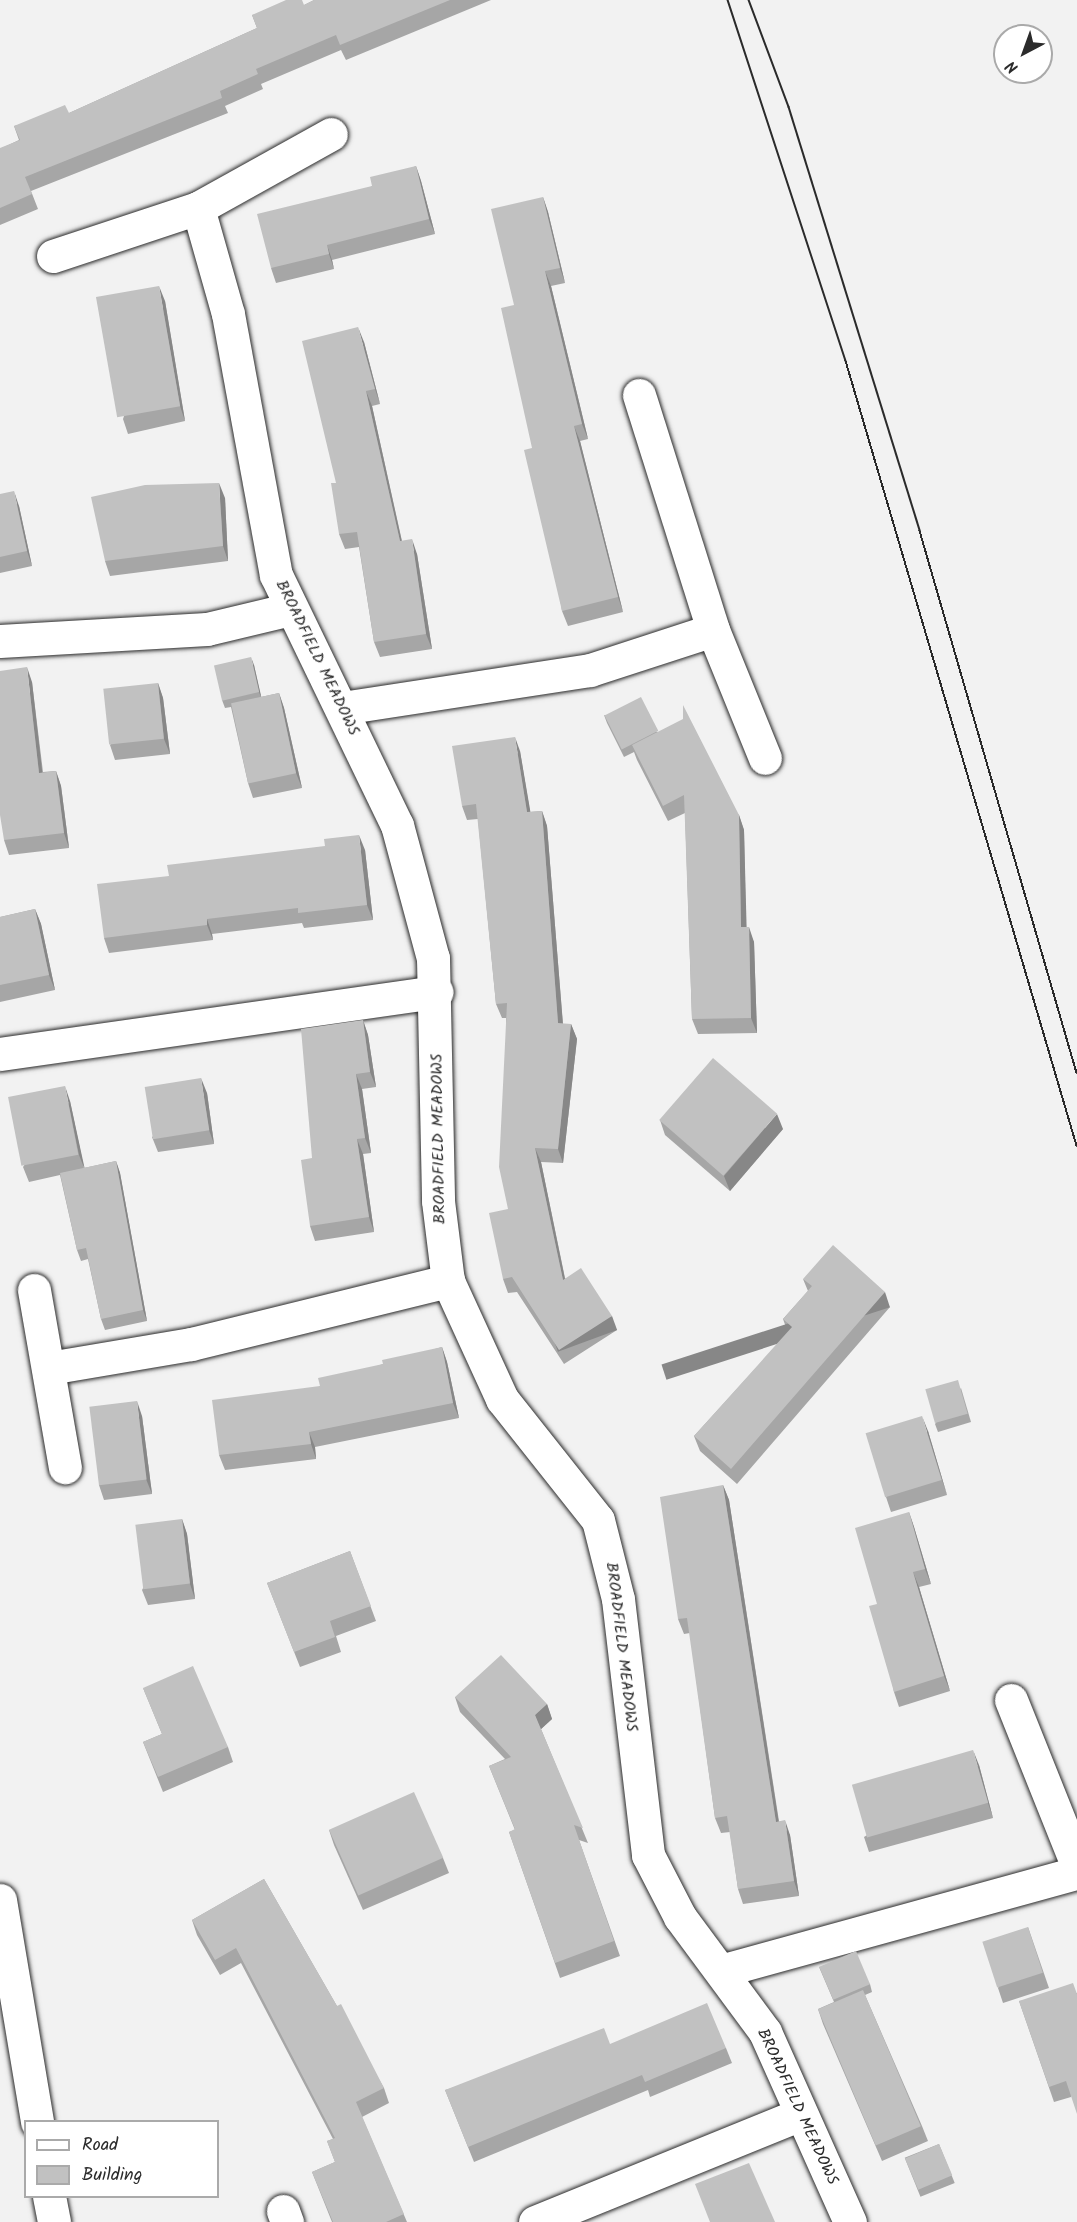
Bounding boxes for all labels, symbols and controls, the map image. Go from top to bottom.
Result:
north arrow [993,24,1053,84]
text: N [1000,54,1024,79]
street label: BROADFIELD MEADOWS [271,577,363,739]
street label: BROADFIELD MEADOWS [428,1054,450,1224]
street label: BROADFIELD MEADOWS [601,1561,641,1733]
street label: BROADFIELD MEADOWS [752,2026,842,2188]
legend [24,2120,219,2198]
text: Road [82,2131,118,2160]
text: Building [82,2161,142,2190]

